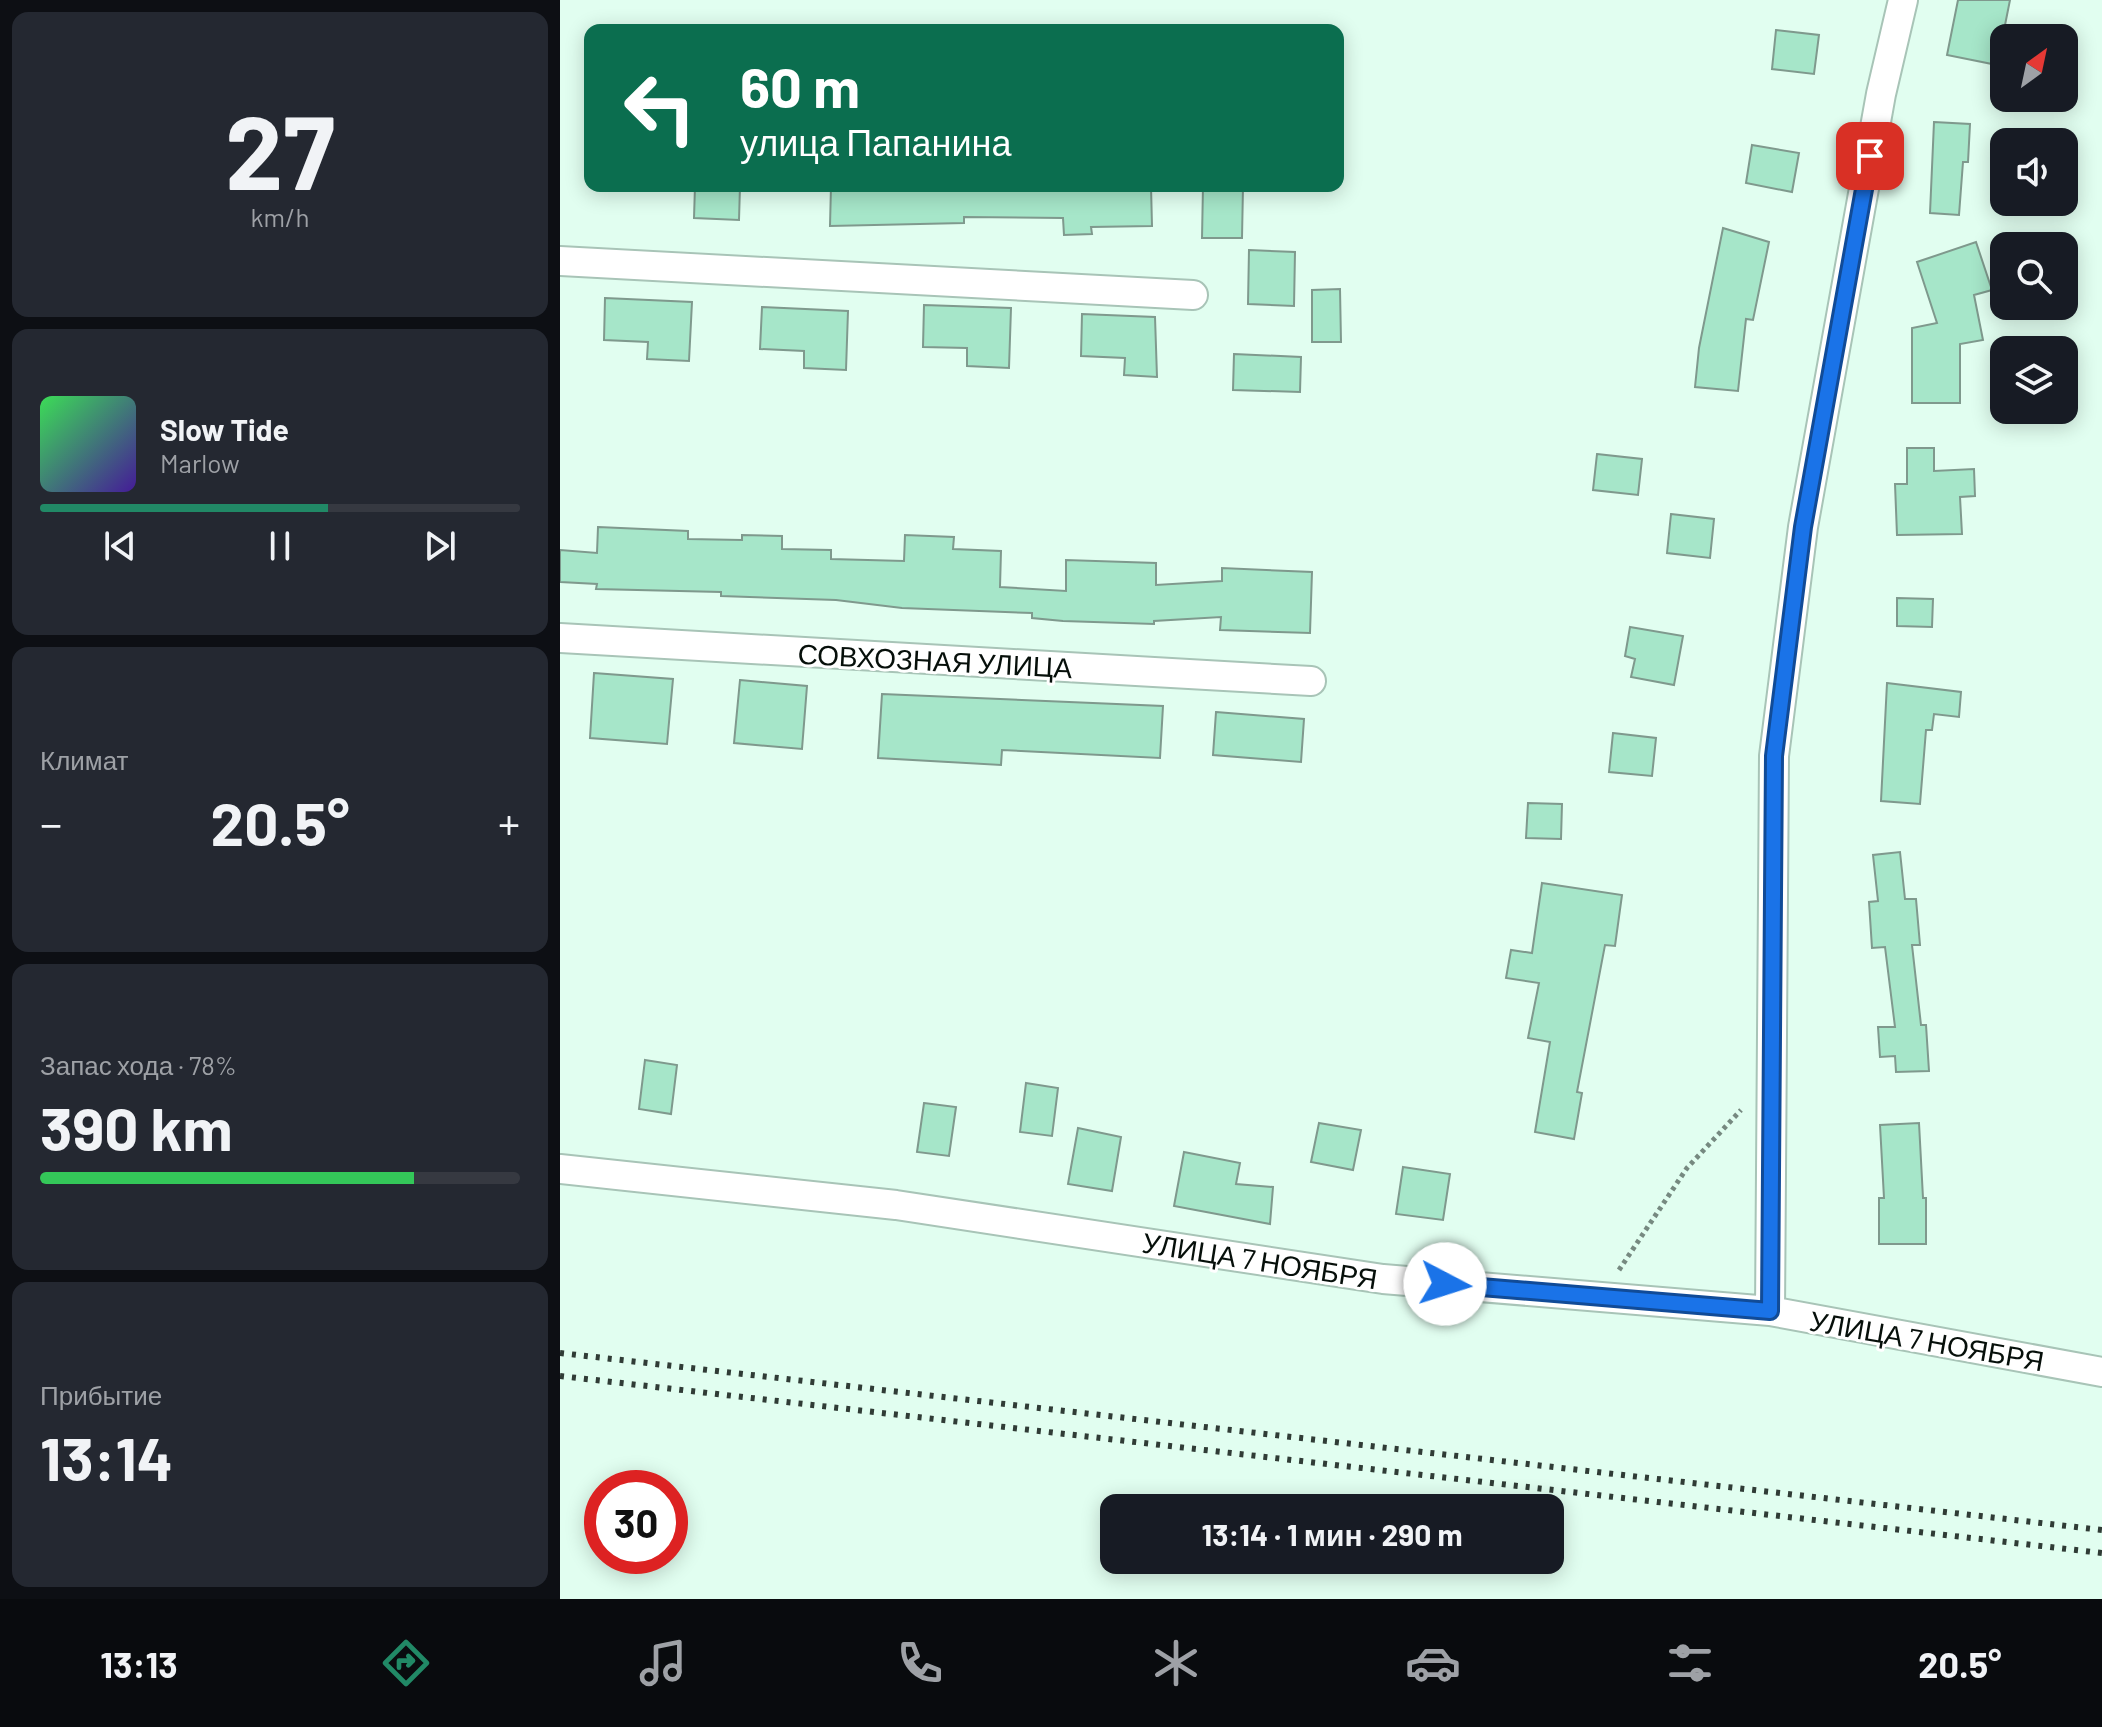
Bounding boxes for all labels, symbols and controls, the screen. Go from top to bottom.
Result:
north arrow [1990,24,2078,112]
map controls [1990,24,2078,424]
text: 60 m [740,52,860,119]
icon: left [608,56,712,160]
text: 27 [225,86,335,211]
text: улица Папанина [740,120,1011,163]
pin [1836,122,1904,190]
button: sound [1990,128,2078,216]
icon: arrive [1848,134,1892,178]
text: km/h [251,201,309,232]
button: search [1990,232,2078,320]
button: layers [1990,336,2078,424]
text: Slow Tide [160,411,289,447]
text: Marlow [160,447,240,478]
icon: previous [98,524,142,568]
icon: pause [258,524,302,568]
icon: next [418,524,462,568]
street label: СОВХОЗНАЯ УЛИЦА [797,636,1073,684]
text: Климат [40,744,129,775]
text: 20.5° [211,786,349,858]
text: − [40,796,62,849]
text: + [498,796,520,849]
text: Запас хода · 78% [40,1049,237,1080]
text: 390 km [40,1091,233,1163]
street label: УЛИЦА 7 НОЯБРЯ [1140,1225,1380,1295]
position arrow [1403,1242,1487,1326]
street label: УЛИЦА 7 НОЯБРЯ [1807,1303,2047,1377]
text: Прибытие [40,1379,162,1410]
text: 13:14 [40,1421,173,1493]
speed limit sign: 30 [584,1470,688,1574]
text: 13:14 · 1 мин · 290 m [1202,1516,1462,1552]
icon: directions [378,1635,434,1691]
icon: music [635,1635,691,1691]
icon: phone [892,1635,948,1691]
icon: climate [1148,1635,1204,1691]
icon: car [1405,1635,1461,1691]
icon: filters [1662,1635,1718,1691]
text: 13:13 [100,1642,178,1685]
text: 20.5° [1918,1642,2002,1685]

